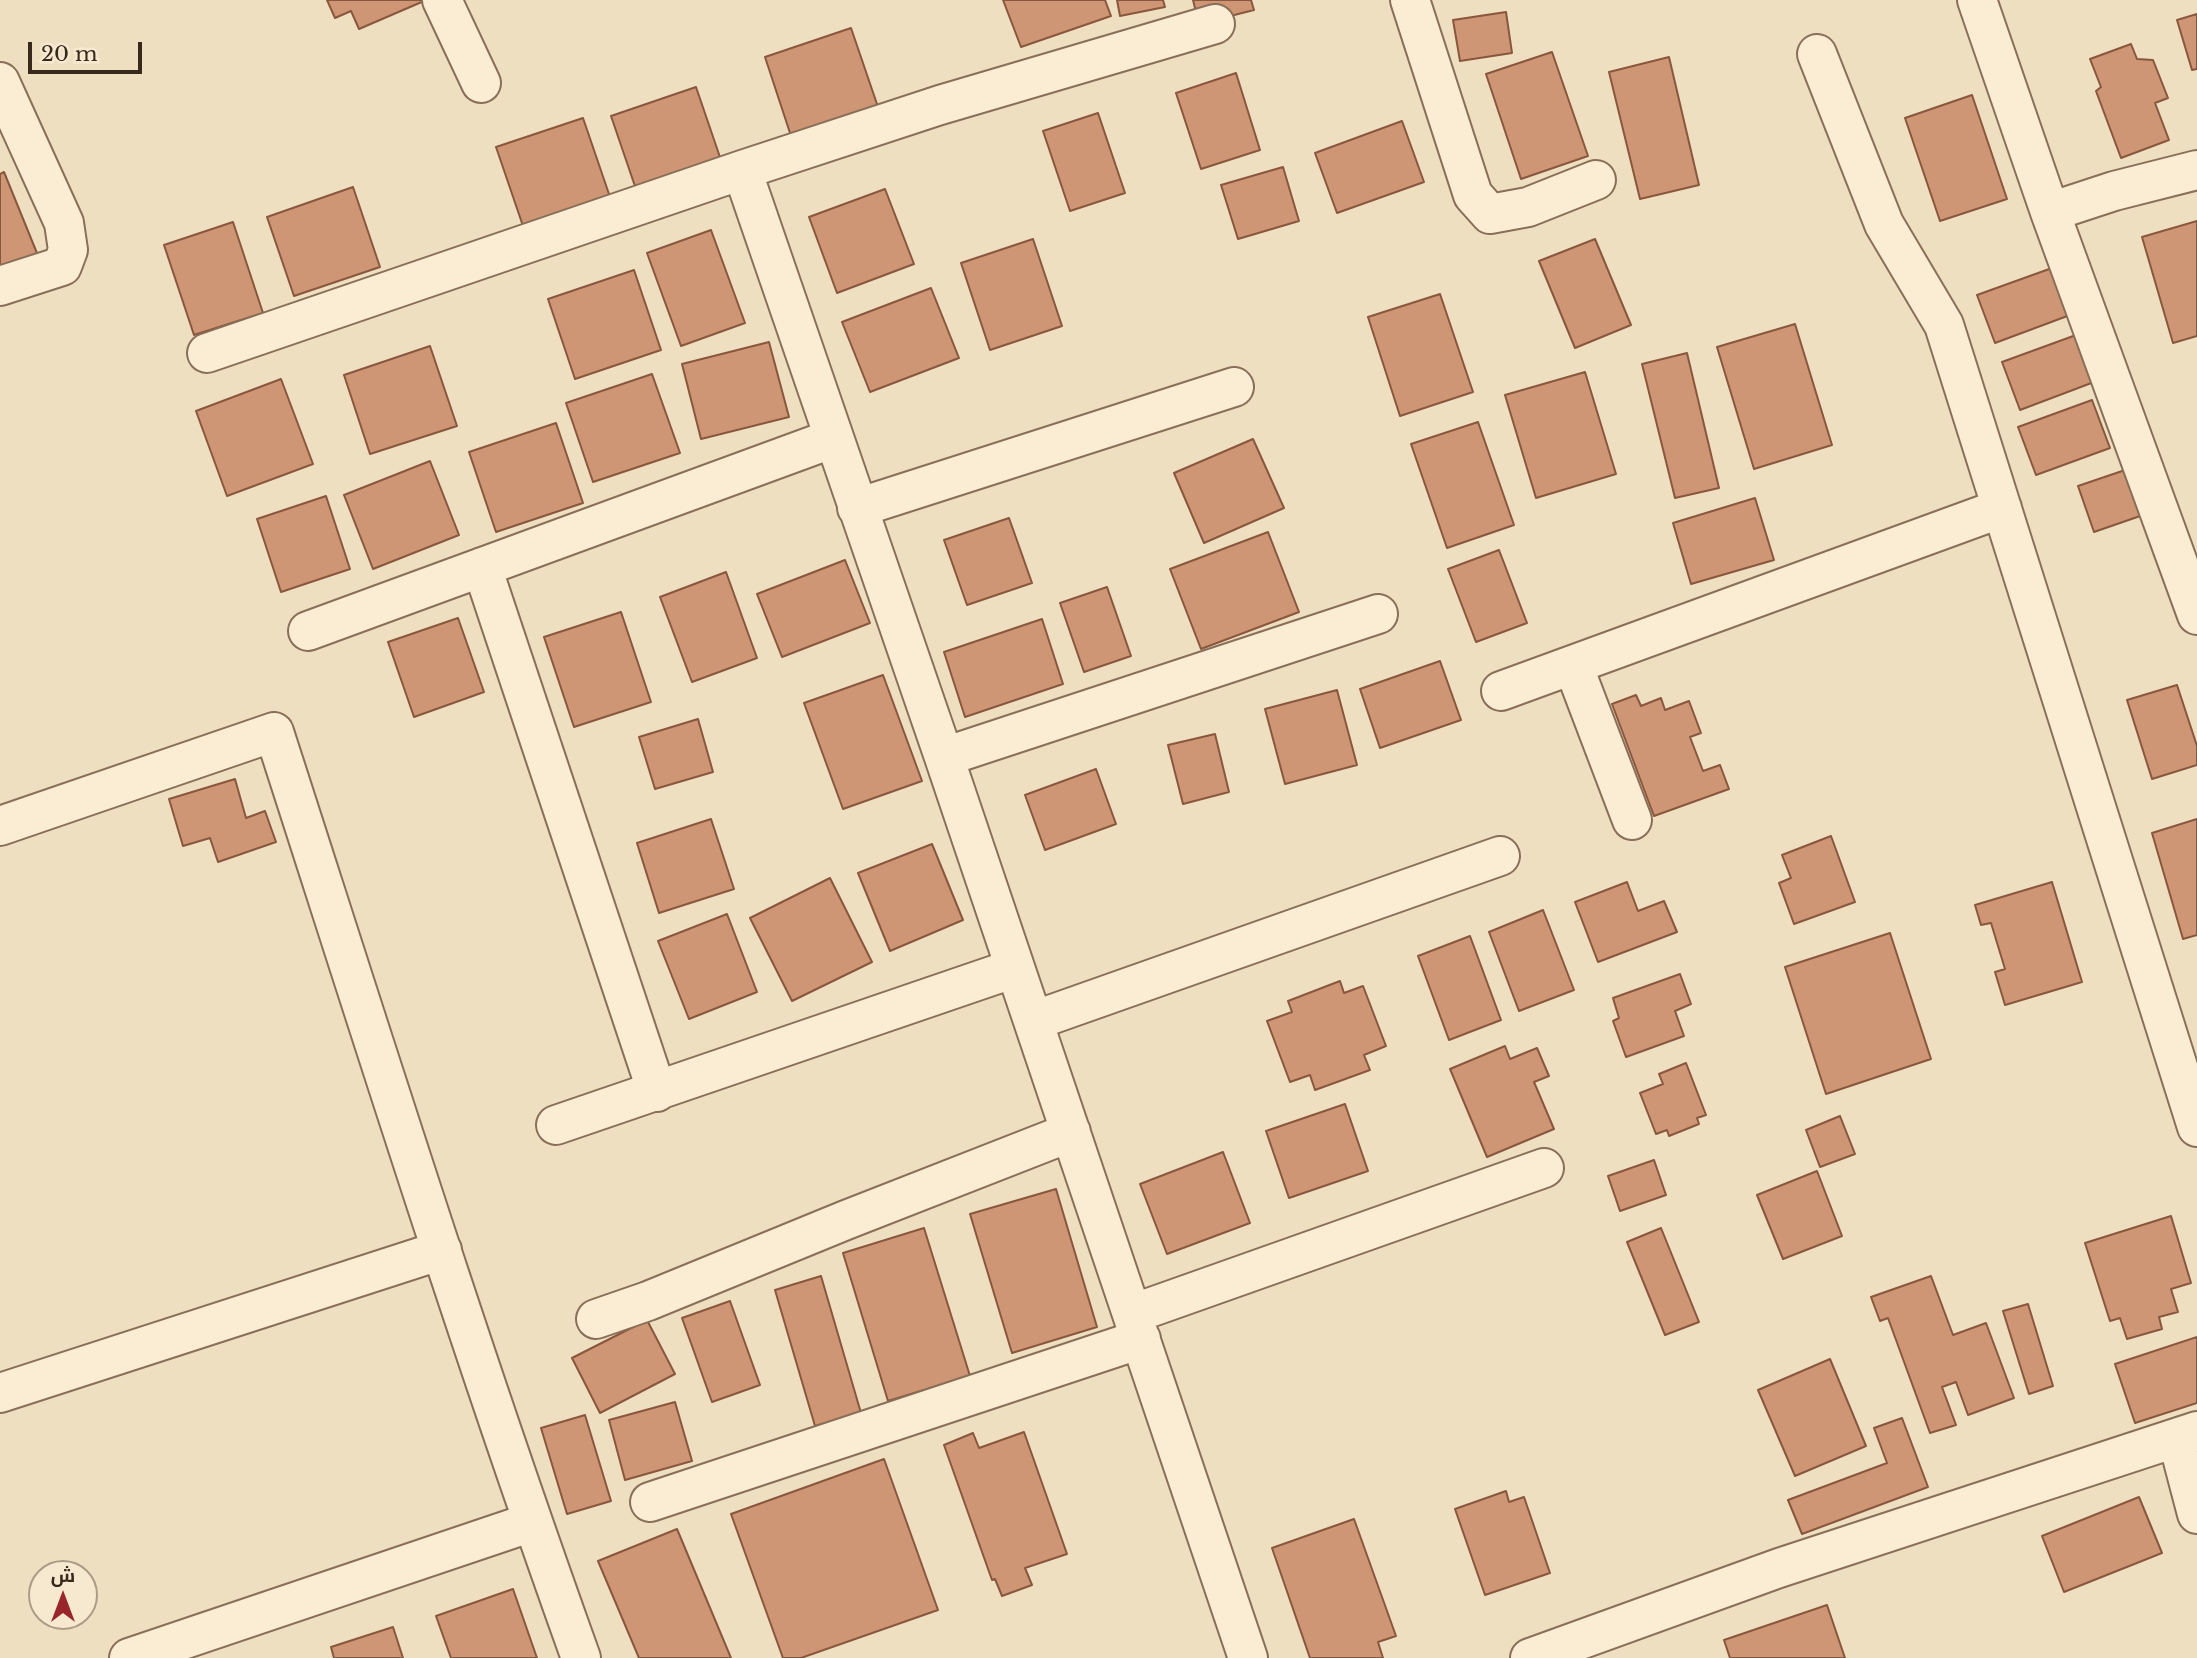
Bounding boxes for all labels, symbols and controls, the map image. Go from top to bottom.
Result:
scale bar [32,28,145,72]
text: 20 m [41,41,98,67]
north arrow [28,1560,98,1630]
text: ش [51,1564,75,1587]

